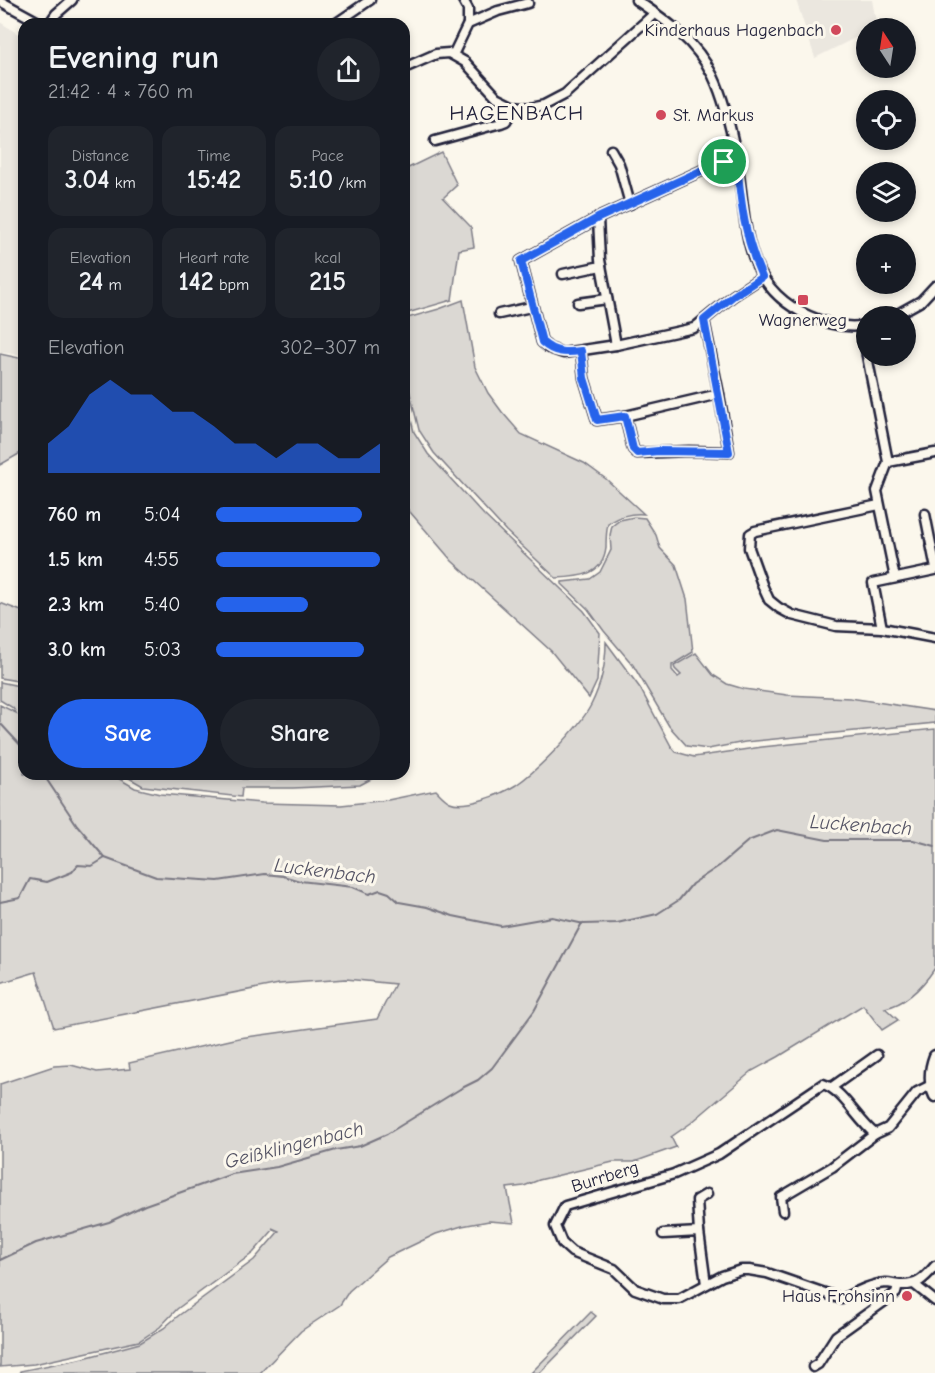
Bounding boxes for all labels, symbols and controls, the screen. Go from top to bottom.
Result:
north arrow [856,18,916,78]
map controls [856,18,916,366]
place label: Kinderhaus Hagenbach [644,20,824,41]
marker: Kinderhaus Hagenbach [829,23,843,37]
text: Evening run [48,38,219,76]
button: share [317,38,380,101]
text: 21:42 · 4 × 760 m [48,80,193,103]
button: locate [856,90,916,150]
district label: HAGENBACH [449,101,585,125]
place label: St. Markus [673,105,754,126]
marker: St. Markus [654,108,668,122]
pin [698,136,749,187]
icon: arrive [707,145,740,178]
text: Distance [72,147,129,165]
text: Time [197,147,231,165]
text: Pace [312,147,344,165]
button: layers [856,162,916,222]
text: 3.04 [65,165,109,195]
text: 15:42 [187,165,241,195]
text: 5:10 [289,165,333,195]
text: km [109,174,136,192]
text: /km [333,174,366,192]
button: + [856,234,916,294]
text: Elevation [70,249,131,267]
text: Heart rate [179,249,249,267]
text: kcal [314,249,341,267]
text: 24 [79,267,103,297]
text: 142 [179,267,214,297]
text: 215 [309,267,346,297]
text: m [103,276,122,294]
text: bpm [214,276,249,294]
marker: Wagnerweg [796,293,810,307]
button: − [856,306,916,366]
place label: Wagnerweg [759,310,847,331]
text: Elevation [48,336,125,359]
text: 302–307 m [280,336,380,359]
text: 760 m [48,503,101,526]
text: 5:04 [144,503,180,526]
text: 1.5 km [48,548,103,571]
text: 4:55 [144,548,179,571]
text: 2.3 km [48,593,104,616]
text: 5:40 [144,593,180,616]
text: 3.0 km [48,638,106,661]
text: 5:03 [144,638,181,661]
button: Save [48,699,208,768]
button: Share [220,699,380,768]
water label: Luckenbach [809,810,913,840]
water label: Luckenbach [273,853,377,889]
water label: Geißklingenbach [222,1117,366,1173]
street label: Burrberg [569,1157,641,1197]
place label: Haus Frohsinn [782,1286,895,1307]
marker: Haus Frohsinn [900,1289,914,1303]

